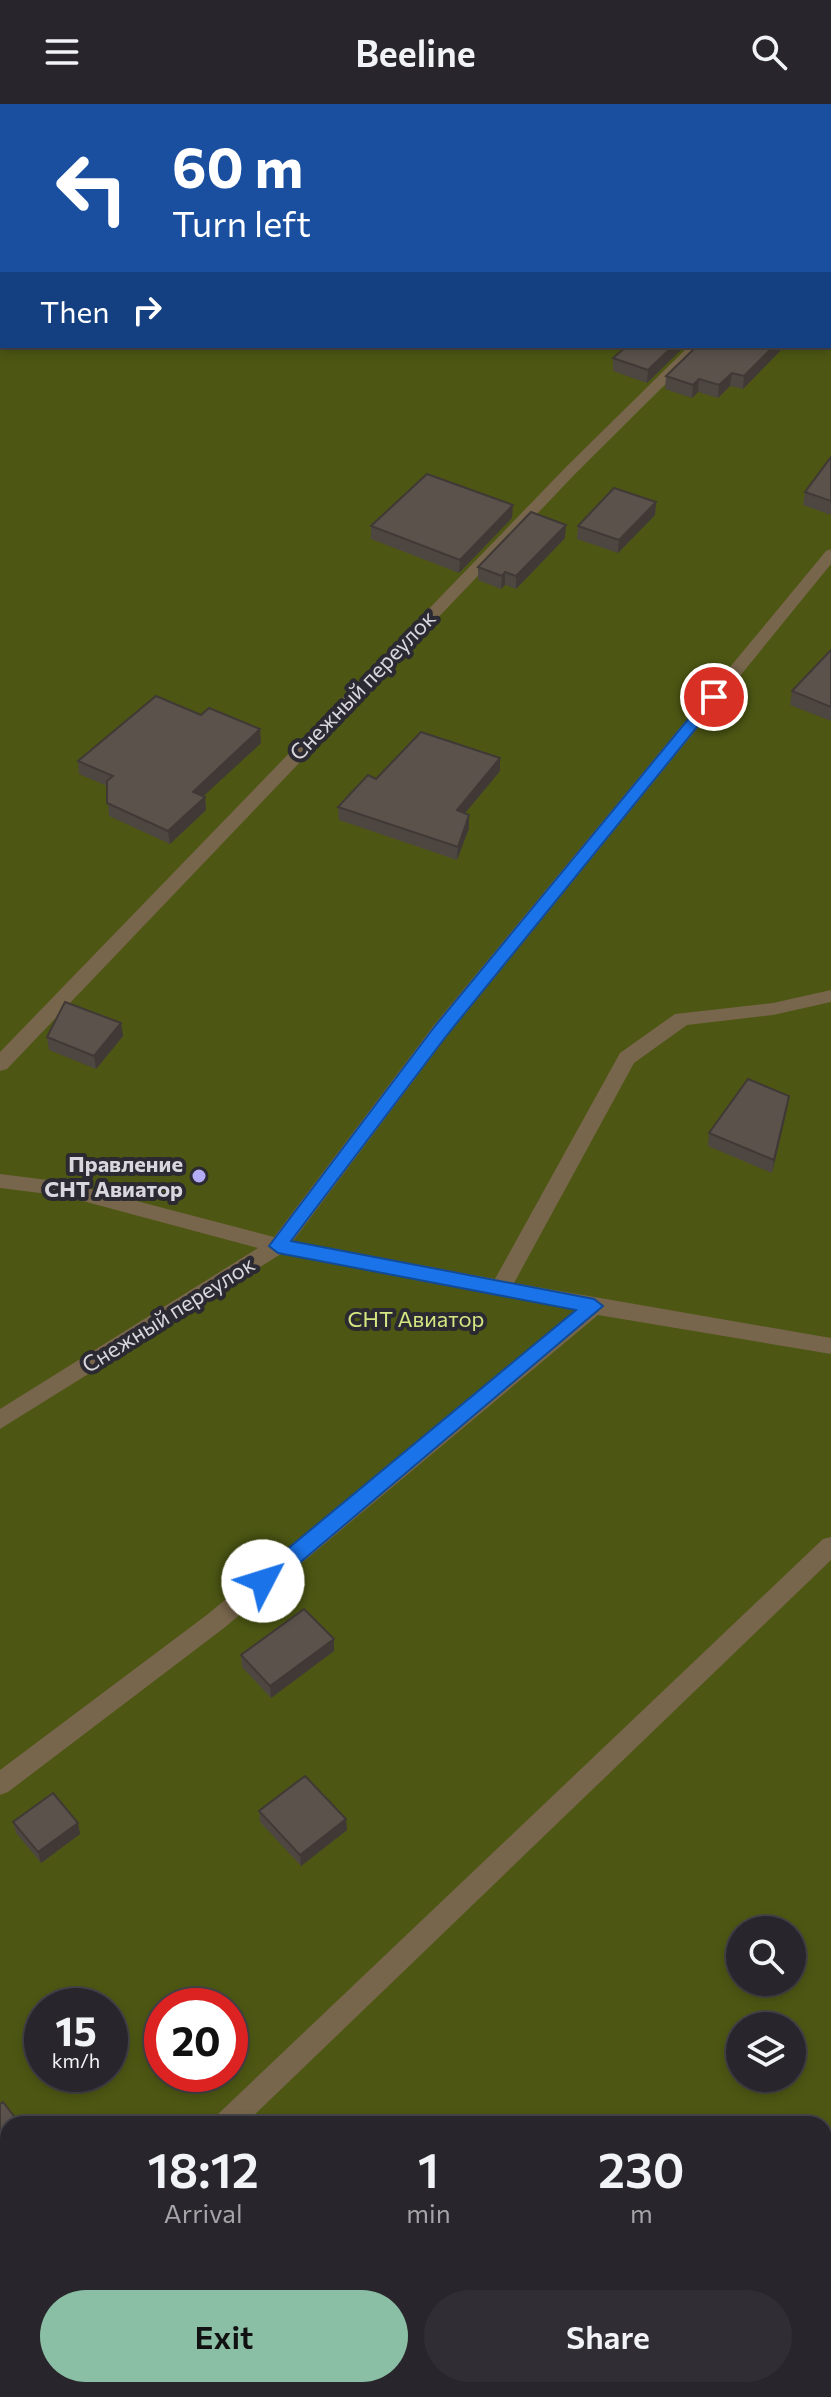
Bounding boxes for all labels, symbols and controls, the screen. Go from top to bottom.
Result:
icon: menu [40,30,84,74]
text: Beeline [355,30,476,74]
icon: search [747,30,791,74]
text: 60 m [172,131,303,200]
icon: left [40,136,144,240]
text: Turn left [172,200,311,244]
icon: right [125,288,169,332]
text: Then [40,292,109,329]
street label: Снежный переулок [283,604,441,766]
pin [680,663,748,731]
icon: arrive [692,675,736,719]
place label: Правление СНТ Авиатор [44,1150,183,1202]
marker: Правление СНТ Авиатор [190,1167,208,1185]
street label: Снежный переулок [77,1250,260,1378]
park label: СНТ Авиатор [348,1305,484,1332]
position arrow [221,1539,305,1623]
map controls [726,1916,806,2092]
button: search [726,1916,806,1996]
speed limit sign: 20 [144,1988,248,2092]
text: 15 [55,2005,97,2054]
button: layers [726,2012,806,2092]
text: km/h [52,2048,100,2072]
text: 18:12 [147,2139,259,2198]
text: 1 [418,2139,439,2198]
text: 230 [598,2139,685,2198]
text: Arrival [164,2197,243,2228]
text: min [406,2197,451,2228]
text: m [630,2197,653,2228]
button: Exit [40,2290,408,2382]
button: Share [424,2290,792,2382]

